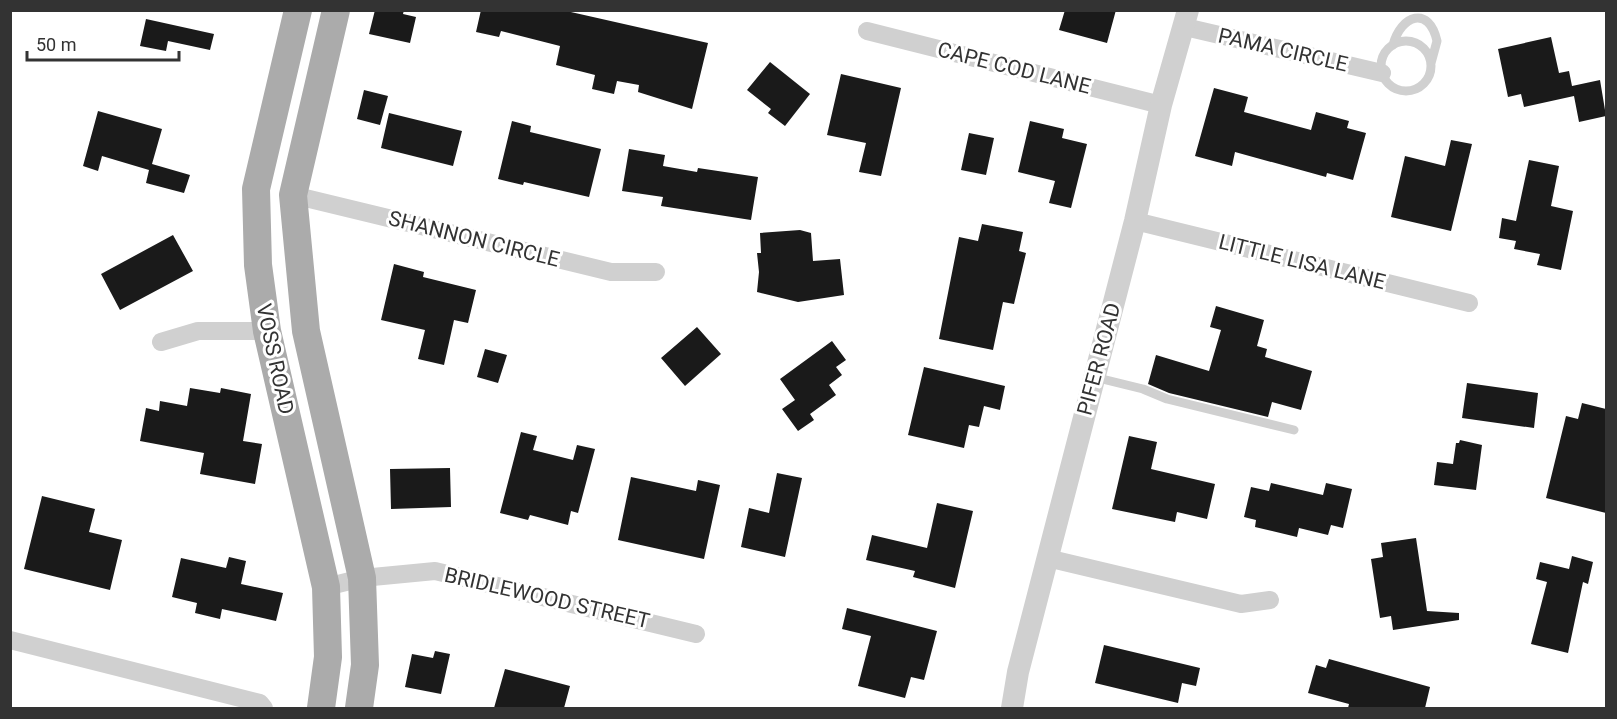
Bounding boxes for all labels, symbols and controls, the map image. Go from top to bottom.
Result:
street label: PAMA CIRCLE [1216,23,1350,77]
scale bar [27,24,178,62]
text: 50 m [36,34,76,55]
street label: CAPE COD LANE [935,37,1093,99]
street label: SHANNON CIRCLE [386,206,562,272]
street label: LITTLE LISA LANE [1216,230,1388,294]
street label: PIFER ROAD [1072,300,1126,418]
street label: VOSS ROAD [252,301,298,417]
street label: BRIDLEWOOD STREET [442,563,652,633]

